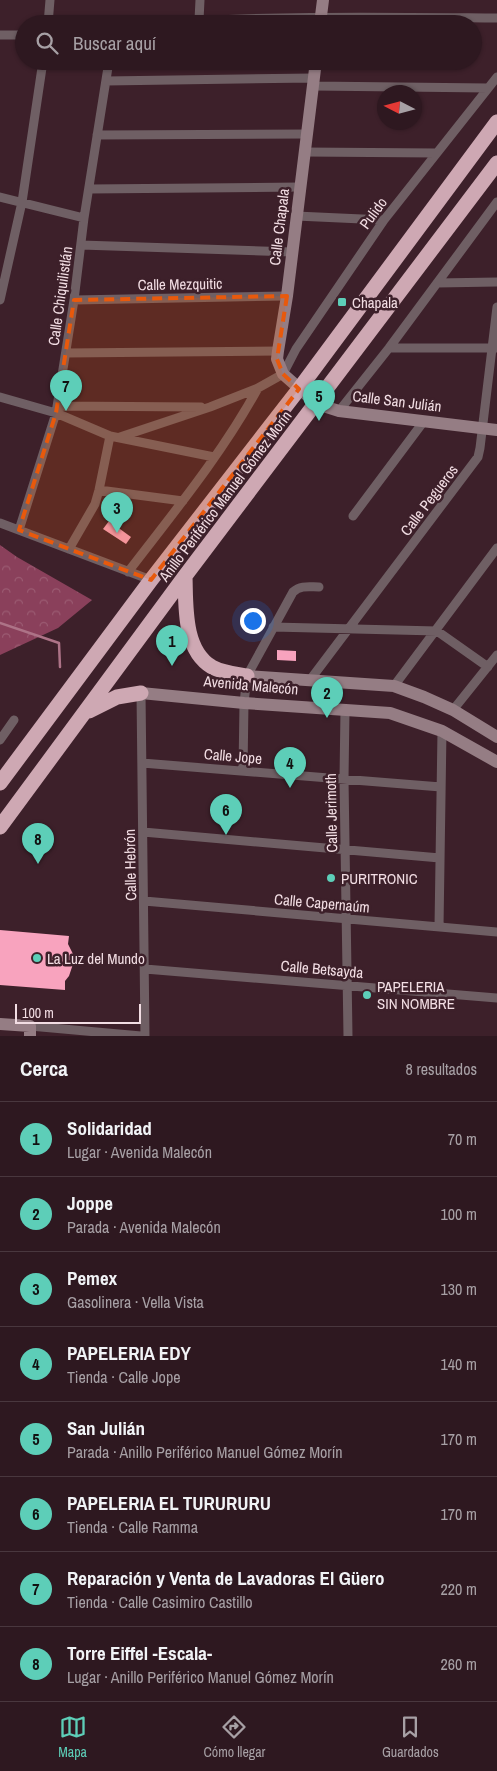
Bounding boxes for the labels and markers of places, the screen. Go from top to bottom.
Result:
place label: Chapala [352,292,398,313]
marker: Chapala [336,296,348,308]
pin: 7 [50,370,82,411]
pin: 5 [303,380,335,421]
pin: 3 [101,492,133,533]
pin: 1 [156,625,188,666]
pin: 2 [311,677,343,718]
pin: 4 [274,747,306,788]
pin: 6 [210,794,242,835]
pin: 8 [22,823,54,864]
place label: PURITRONIC [341,868,418,889]
marker: PURITRONIC [325,872,337,884]
place label: La Luz del Mundo [47,948,145,969]
marker: La Luz del Mundo [31,952,43,964]
place label: PAPELERIA SIN NOMBRE [377,976,455,1014]
marker: PAPELERIA SIN NOMBRE [361,989,373,1001]

